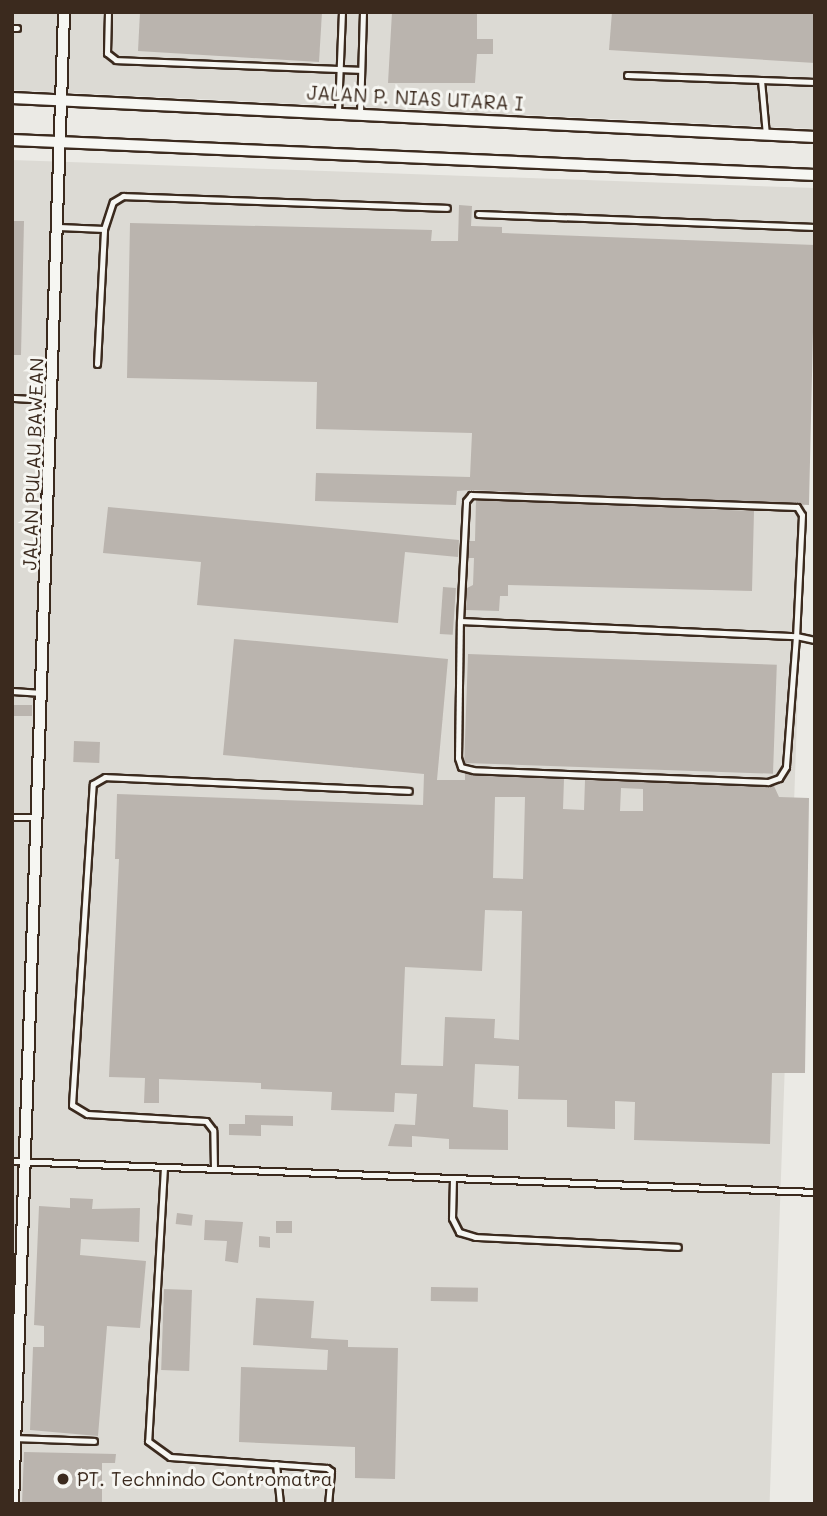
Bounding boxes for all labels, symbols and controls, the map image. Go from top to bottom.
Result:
street label: JALAN P. NIAS UTARA I [306,81,524,115]
street label: JALAN PULAU BAWEAN [18,357,48,571]
place label: PT. Technindo Contromatra [77,1468,333,1490]
marker: PT. Technindo Contromatra [55,1471,71,1487]

